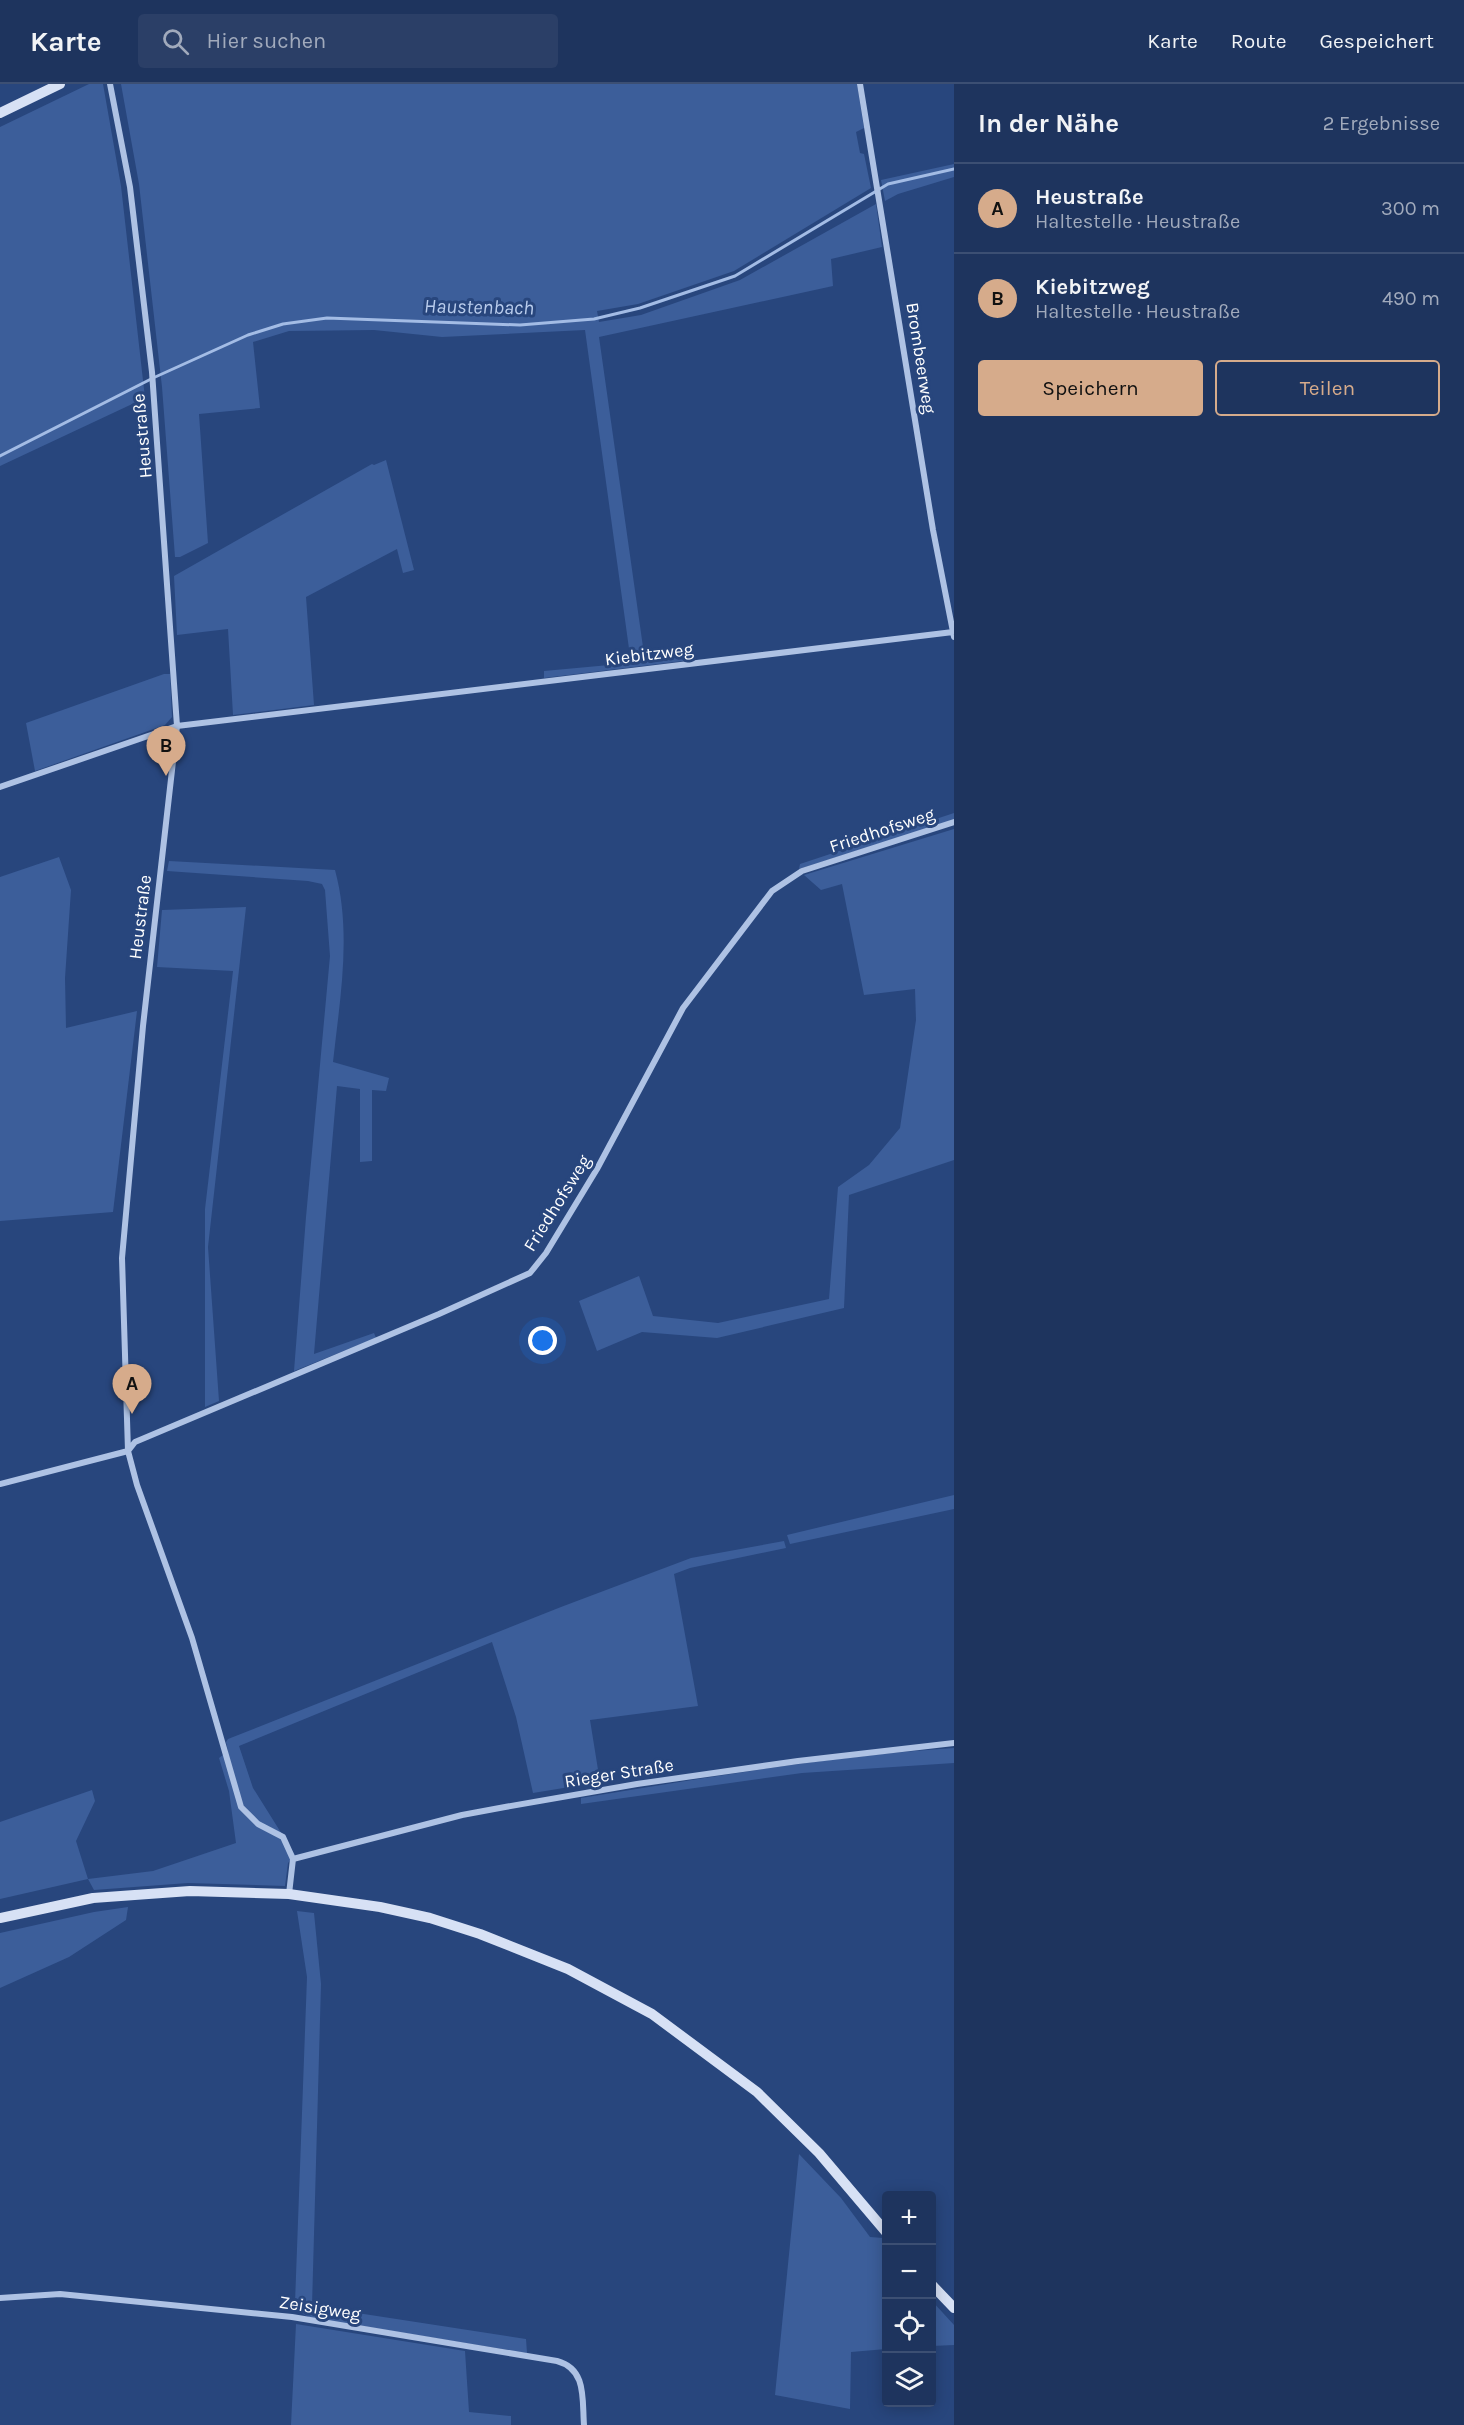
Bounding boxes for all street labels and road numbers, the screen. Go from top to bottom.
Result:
street label: Brombeerweg [901,301,941,415]
street label: Heustraße [127,393,157,479]
street label: Kiebitzweg [603,638,695,670]
street label: Friedhofsweg [827,803,937,857]
street label: Heustraße [124,873,156,961]
street label: Friedhofsweg [519,1151,595,1255]
street label: Rieger Straße [563,1754,675,1792]
street label: Zeisigweg [277,2291,363,2325]

